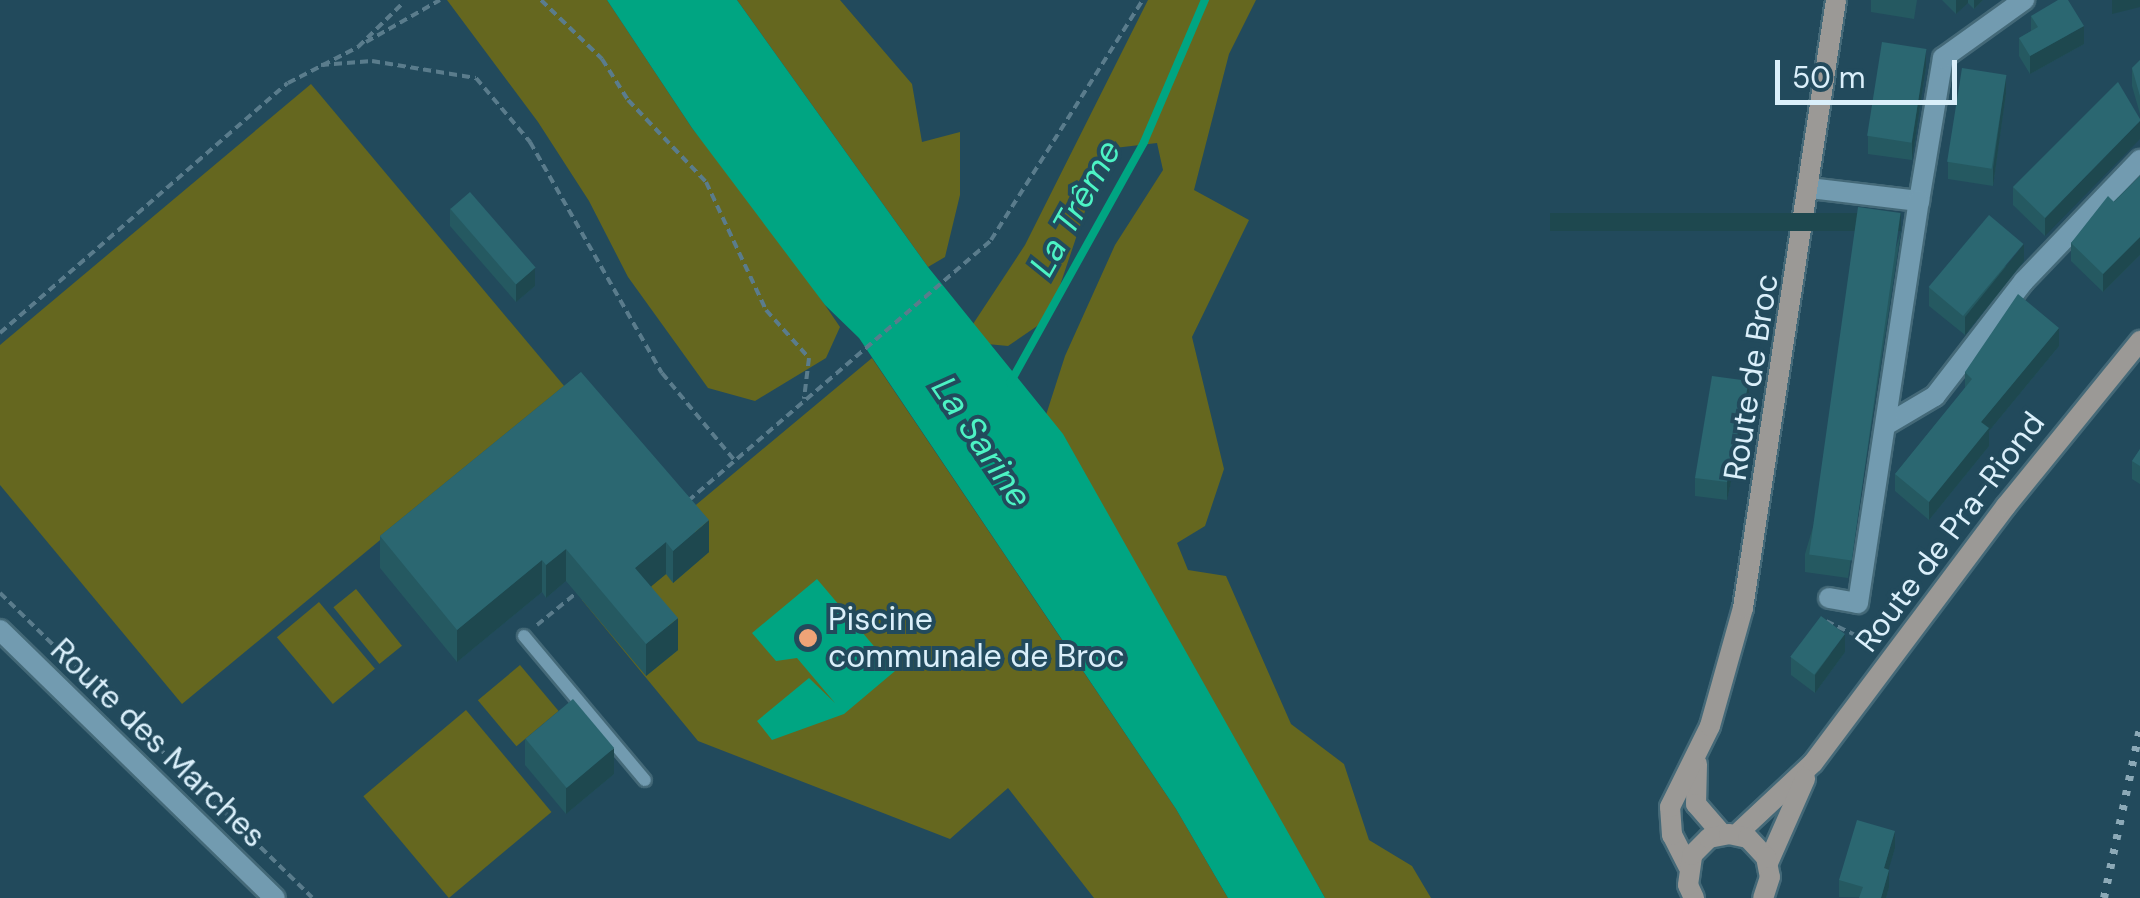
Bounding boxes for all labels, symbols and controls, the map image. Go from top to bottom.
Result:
scale bar [1780,40,1962,102]
text: 50 m [1792,58,1866,97]
water label: La Trême [1020,133,1130,283]
street label: Route de Broc [1716,271,1786,483]
water label: La Sarine [923,369,1041,515]
street label: Route de Pra-Riond [1847,405,2053,659]
place label: Piscine communale de Broc [828,601,1125,676]
marker: Piscine communale de Broc [797,627,819,649]
street label: Route des Marches [43,631,273,855]

